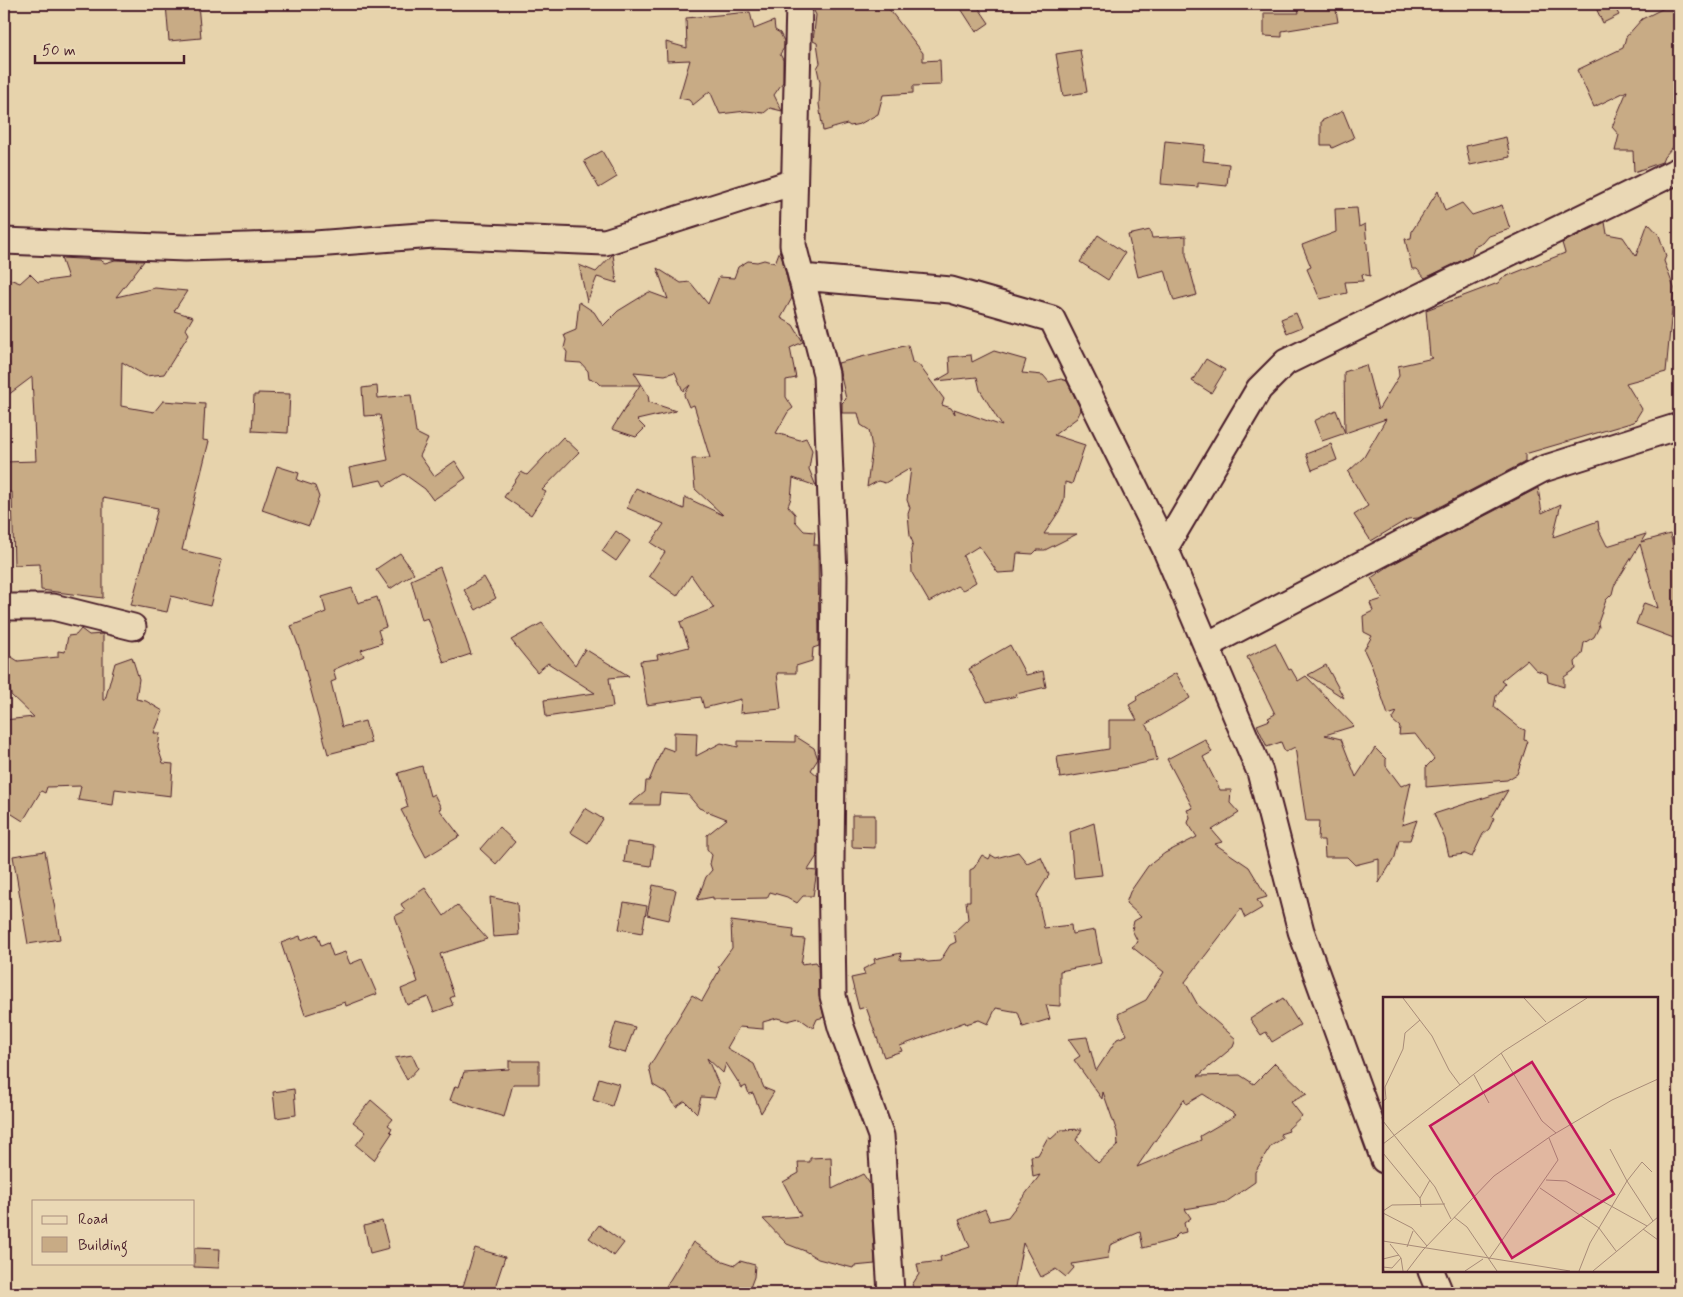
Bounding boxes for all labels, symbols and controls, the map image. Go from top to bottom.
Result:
scale bar [35,32,184,64]
text: 50 m [42,41,76,61]
inset map [1383,997,1658,1272]
legend [32,1200,195,1264]
text: Road [78,1210,108,1230]
text: Building [78,1236,128,1257]

